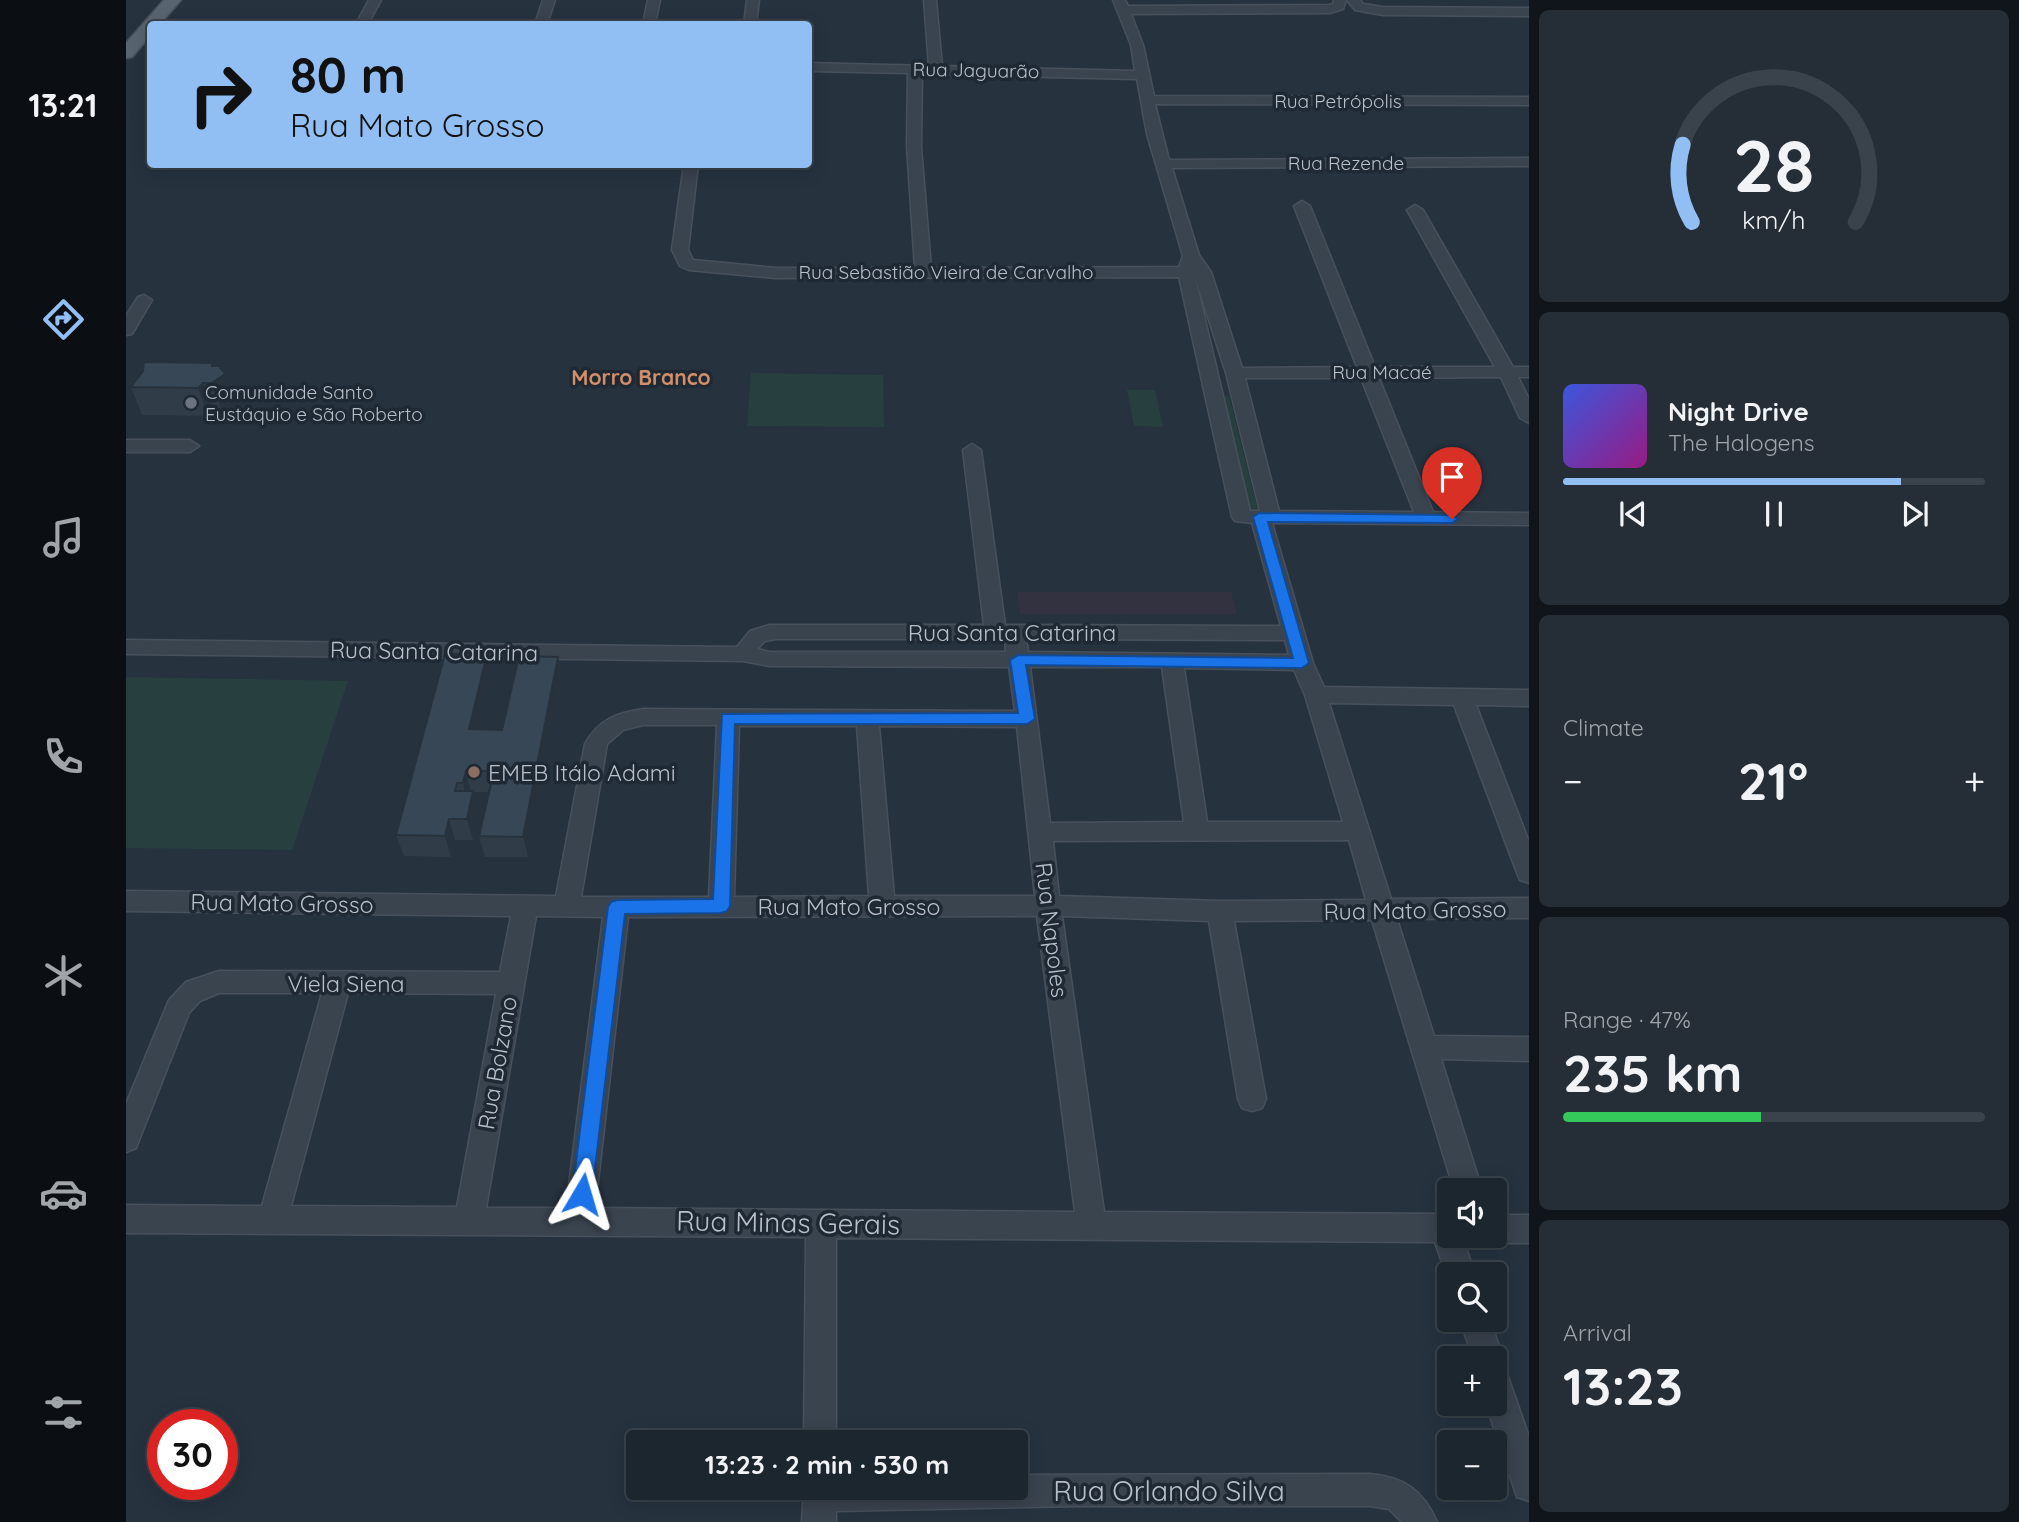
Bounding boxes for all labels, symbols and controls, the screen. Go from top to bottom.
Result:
text: 80 m [290,44,406,105]
icon: right [175,49,266,140]
street label: Rua Jaguarão [913,57,1039,83]
text: 13:21 [28,85,98,125]
street label: Rua Petrópolis [1274,89,1402,113]
text: Rua Mato Grosso [290,105,545,145]
text: 28 [1733,120,1815,211]
street label: Rua Rezende [1288,151,1404,175]
text: km/h [1742,204,1806,235]
street label: Rua Sebastião Vieira de Carvalho [798,260,1094,284]
icon: directions [39,295,88,344]
street label: Rua Macaé [1332,360,1432,384]
district label: Morro Branco [571,364,711,390]
place label: Comunidade Santo Eustáquio e São Roberto [205,380,423,426]
marker: Comunidade Santo Eustáquio e São Roberto [183,395,199,411]
text: Night Drive [1668,395,1809,428]
text: The Halogens [1668,428,1815,457]
pin [1422,447,1482,519]
icon: arrive [1433,458,1471,496]
icon: previous [1614,495,1652,533]
icon: pause [1755,495,1793,533]
icon: next [1896,495,1934,533]
icon: music [39,513,88,562]
street label: Rua Santa Catarina [908,618,1116,647]
street label: Rua Santa Catarina [330,635,538,667]
text: Climate [1563,713,1644,742]
icon: phone [39,732,88,781]
text: 21° [1738,748,1808,813]
text: − [1563,757,1583,805]
text: + [1964,757,1985,805]
place label: EMEB Itálo Adami [488,758,676,787]
marker: EMEB Itálo Adami [466,764,482,780]
street label: Rua Napoles [1029,861,1075,999]
street label: Rua Mato Grosso [190,887,374,919]
street label: Rua Mato Grosso [758,892,941,921]
street label: Rua Mato Grosso [1323,894,1507,926]
icon: climate [39,951,88,1000]
street label: Viela Siena [288,969,404,998]
street label: Rua Bolzano [471,994,523,1132]
text: Range · 47% [1563,1005,1691,1034]
text: 235 km [1563,1040,1743,1105]
position arrow [545,1157,619,1231]
icon: car [39,1169,88,1218]
map controls [1437,1178,1507,1500]
button: sound [1437,1178,1507,1248]
street label: Rua Minas Gerais [676,1203,900,1241]
button: search [1437,1262,1507,1332]
text: Arrival [1563,1318,1632,1347]
button: + [1437,1346,1507,1416]
text: 13:23 [1563,1353,1683,1418]
icon: filters [39,1388,88,1437]
speed limit sign: 30 [147,1409,238,1500]
button: − [1437,1430,1507,1500]
text: 13:23 · 2 min · 530 m [705,1448,949,1481]
street label: Rua Orlando Silva [1053,1473,1285,1508]

